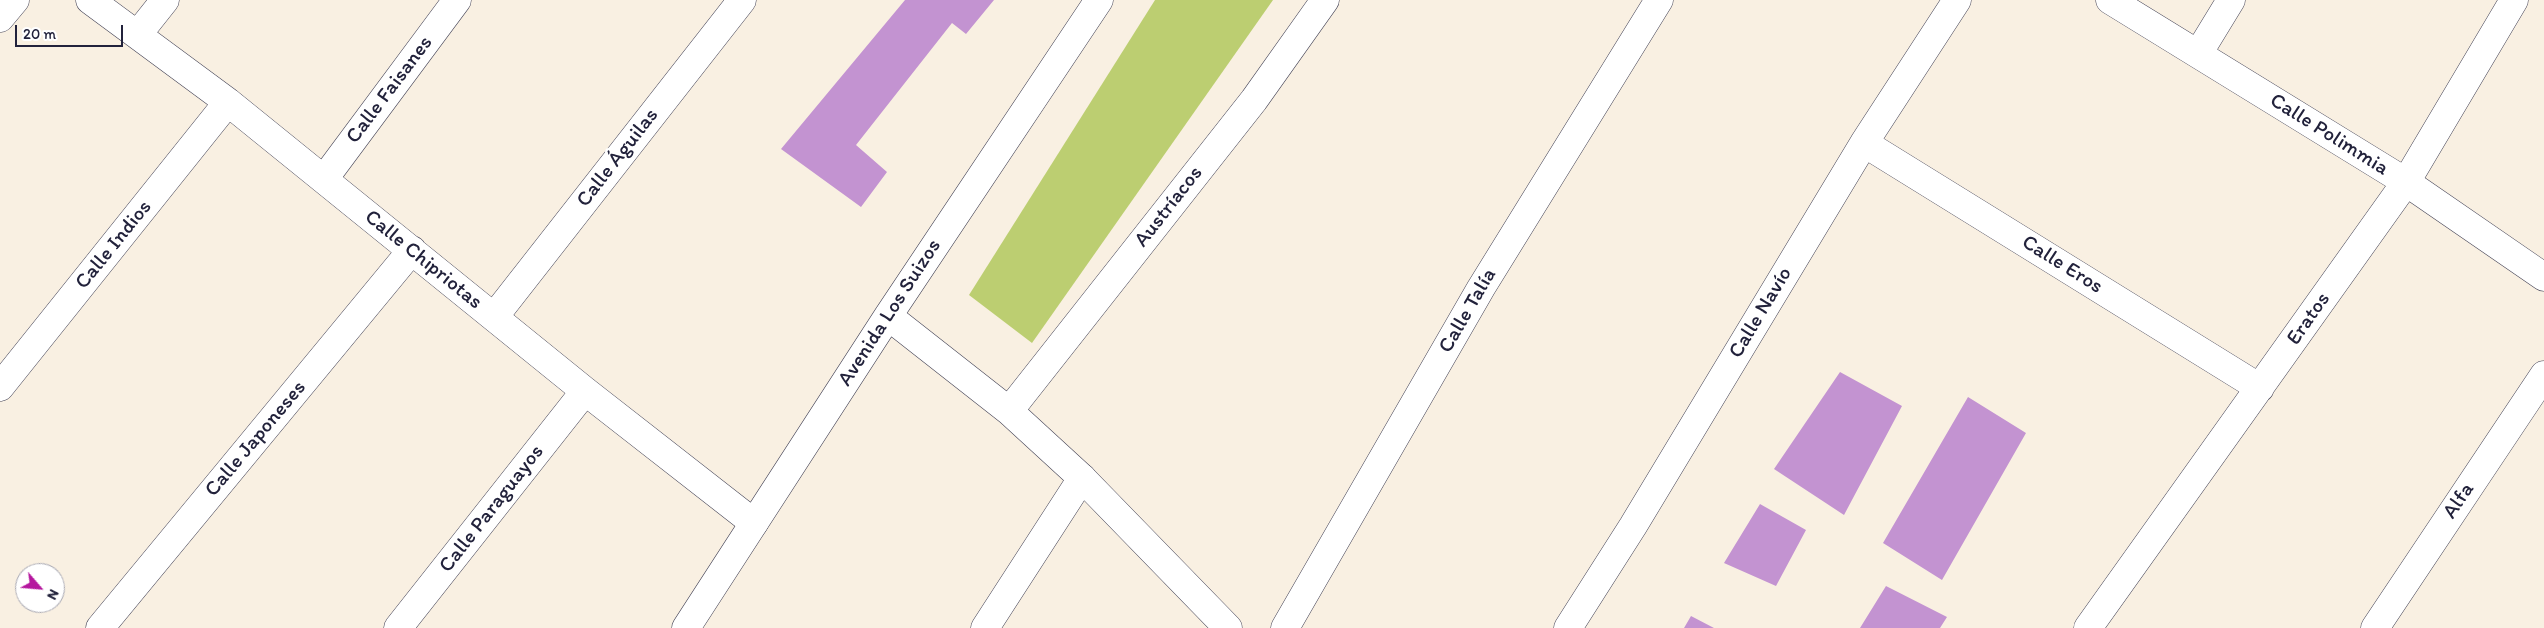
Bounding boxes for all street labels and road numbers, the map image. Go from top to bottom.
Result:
street label: Calle Faisanes [341,31,439,149]
street label: Calle Polimmia [2265,88,2393,182]
street label: Calle Águilas [572,104,664,212]
street label: Austríacos [1130,161,1208,253]
street label: Calle Indios [70,195,158,295]
street label: Calle Chipriotas [359,205,487,315]
street label: Calle Eros [2017,230,2107,300]
street label: Avenida Los Suizos [833,235,947,391]
street label: Calle Navío [1724,263,1798,363]
street label: Calle Talía [1434,264,1502,358]
street label: Eratos [2282,288,2336,350]
street label: Calle Japoneses [200,376,312,502]
street label: Calle Paraguayos [434,440,550,578]
street label: Alfa [2438,478,2480,524]

